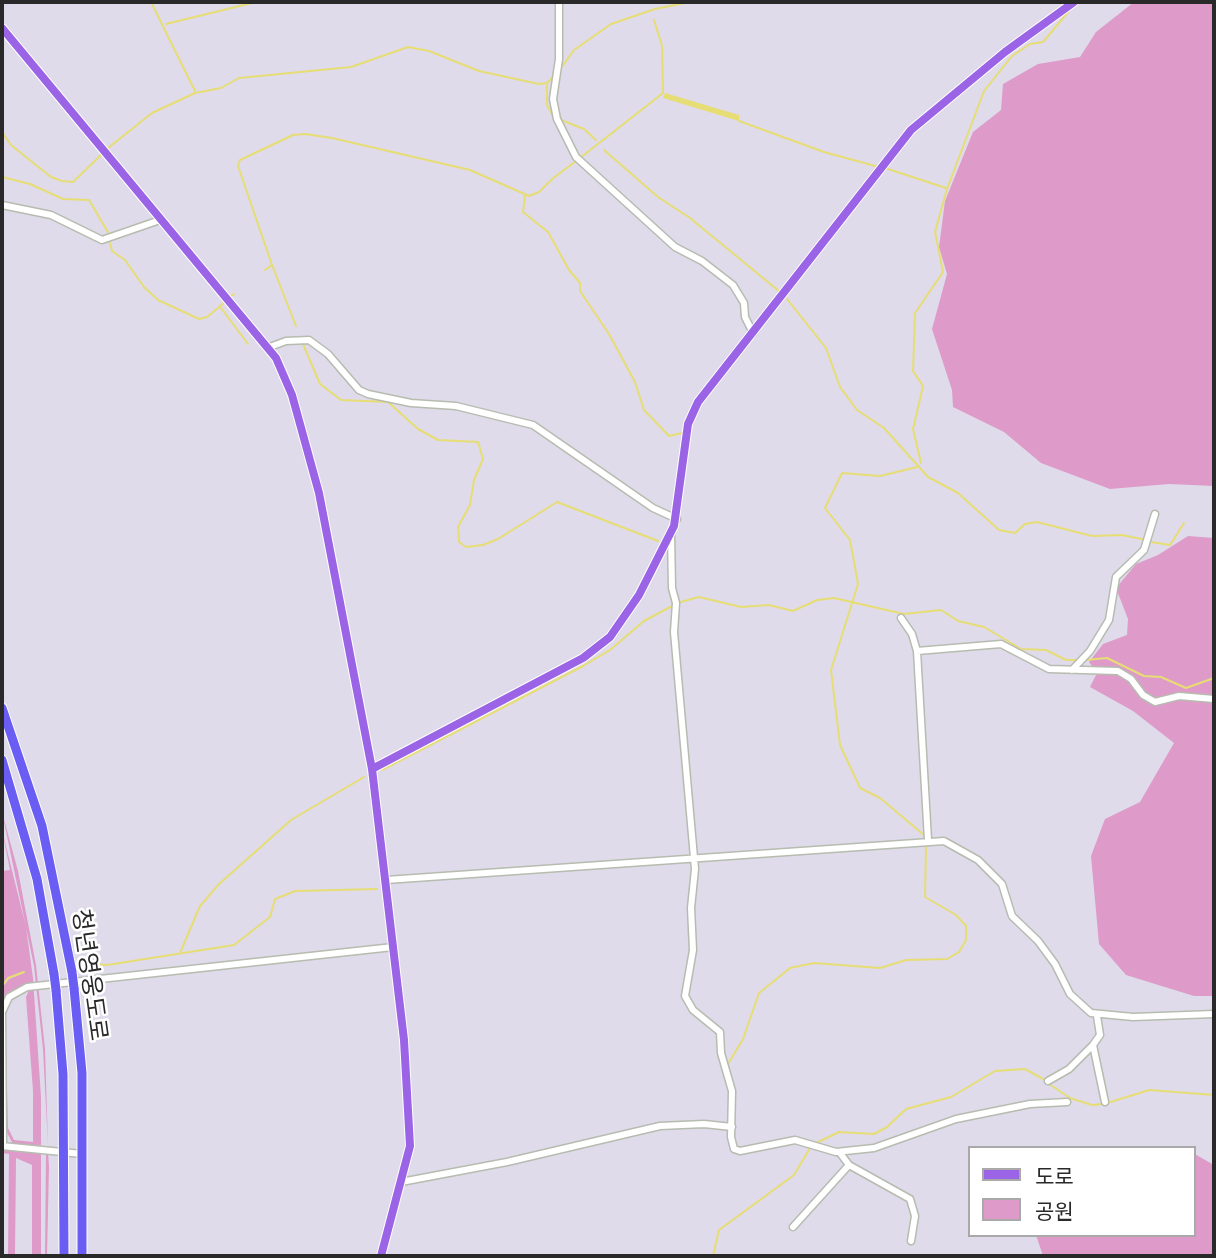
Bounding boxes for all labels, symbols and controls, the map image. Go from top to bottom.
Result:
street label: 청년영웅도로 [66,907,112,1043]
legend [968,1146,1195,1237]
text: 도로 [1035,1162,1074,1190]
text: 공원 [1035,1197,1074,1225]

